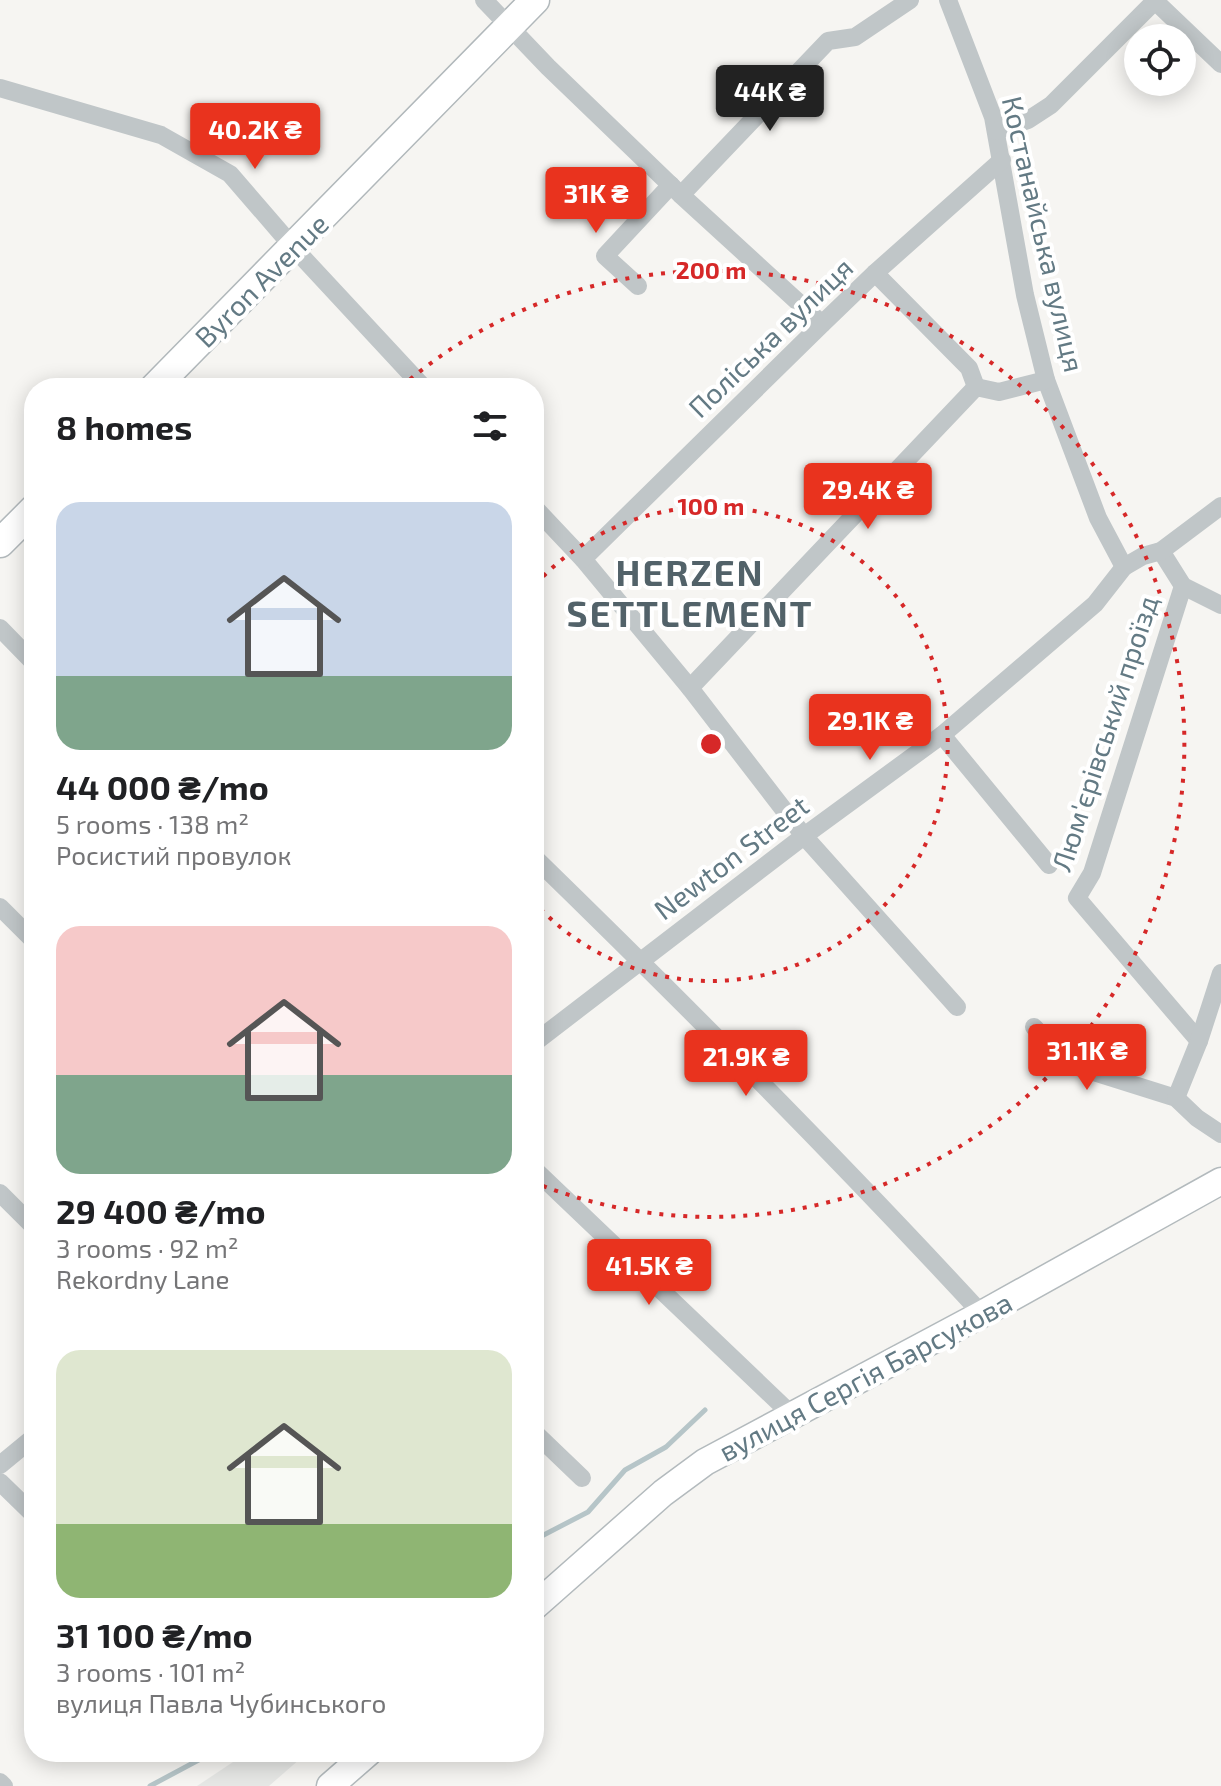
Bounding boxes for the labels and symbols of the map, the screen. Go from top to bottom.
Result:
pin: 44K ₴ [714,65,826,133]
street label: Костанайська вулиця [996,93,1092,375]
pin: 40.2K ₴ [181,103,329,171]
pin: 31K ₴ [540,167,652,235]
street label: Byron Avenue [187,206,335,354]
street label: Поліська вулиця [681,250,859,424]
text: 200 m [676,255,746,284]
pin: 29.4K ₴ [794,463,942,531]
text: 100 m [678,491,744,520]
district label: HERZEN SETTLEMENT [567,550,813,634]
street label: Люм'єрівський проїзд [1043,591,1165,875]
pin: 29.1K ₴ [796,694,944,762]
centre of rings [697,730,725,758]
street label: Newton Street [647,788,815,926]
pin: 31.1K ₴ [1013,1024,1161,1092]
pin: 21.9K ₴ [672,1030,820,1098]
pin: 41.5K ₴ [575,1239,723,1307]
street label: вулиця Сергія Барсукова [713,1284,1017,1468]

